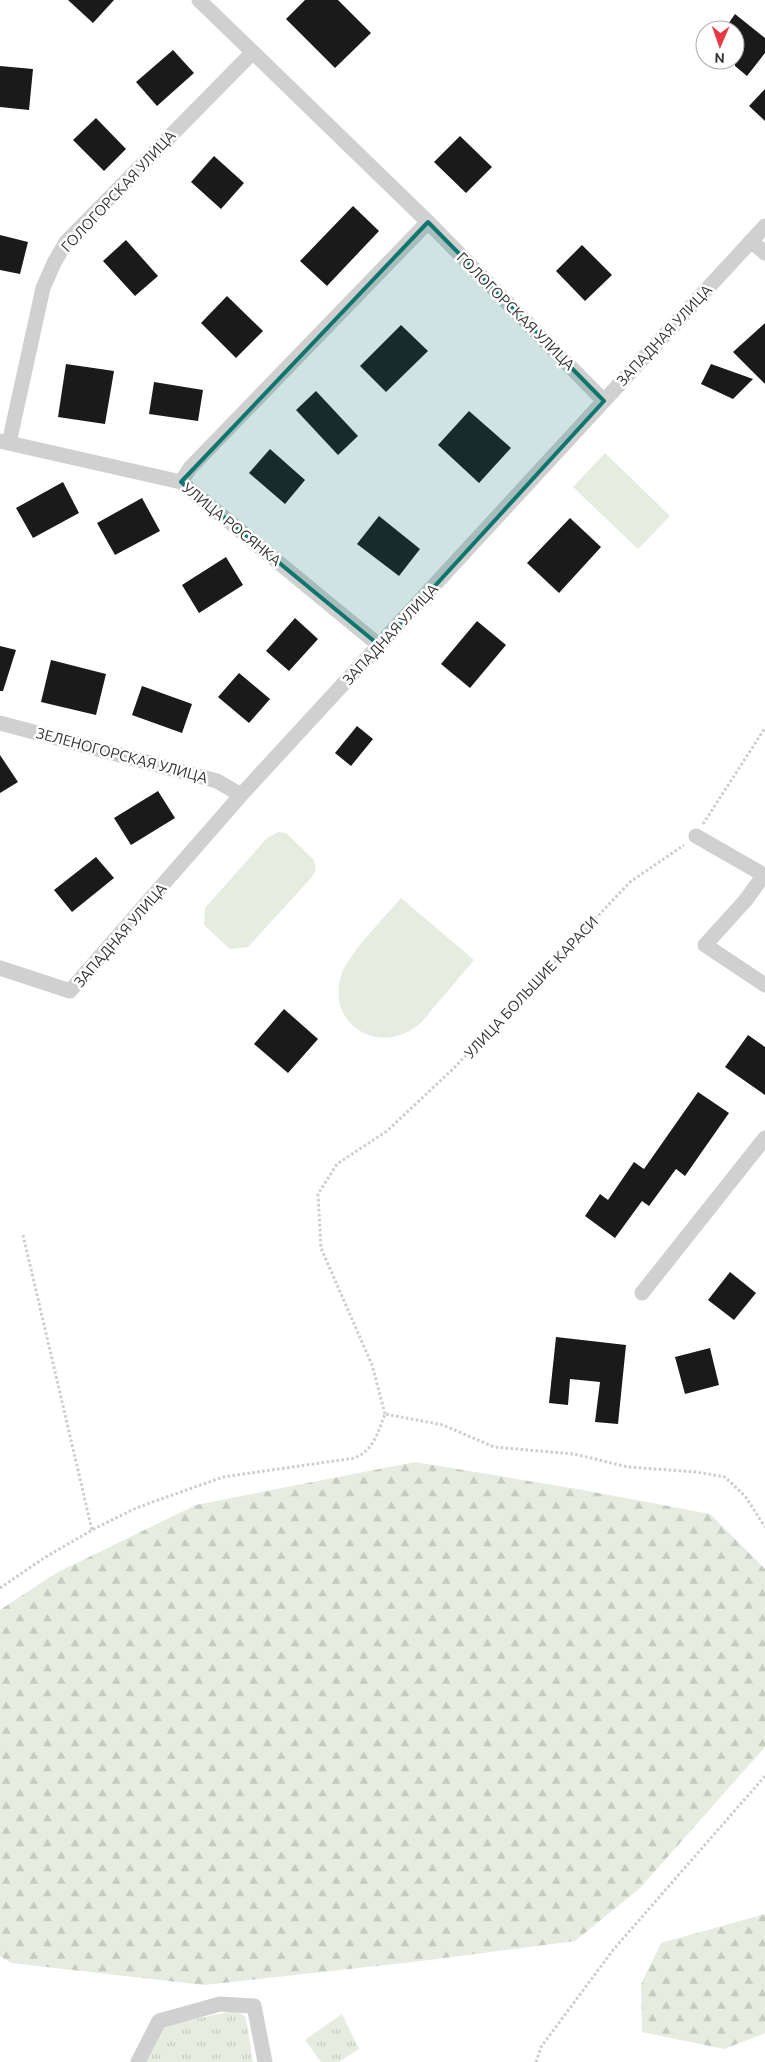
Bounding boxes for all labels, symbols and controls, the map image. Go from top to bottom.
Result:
north arrow [695,20,745,70]
text: N [714,50,725,66]
street label: ГОЛОГОРСКАЯ УЛИЦА [57,127,179,255]
street label: ГОЛОГОРСКАЯ УЛИЦА [454,249,579,374]
street label: ЗАПАДНАЯ УЛИЦА [613,281,715,389]
street label: УЛИЦА РОСЯНКА [179,479,285,569]
street label: ЗАПАДНАЯ УЛИЦА [339,580,441,688]
street label: ЗЕЛЕНОГОРСКАЯ УЛИЦА [35,724,210,786]
street label: ЗАПАДНАЯ УЛИЦА [70,880,170,990]
street label: УЛИЦА БОЛЬШИЕ КАРАСИ [461,913,601,1061]

